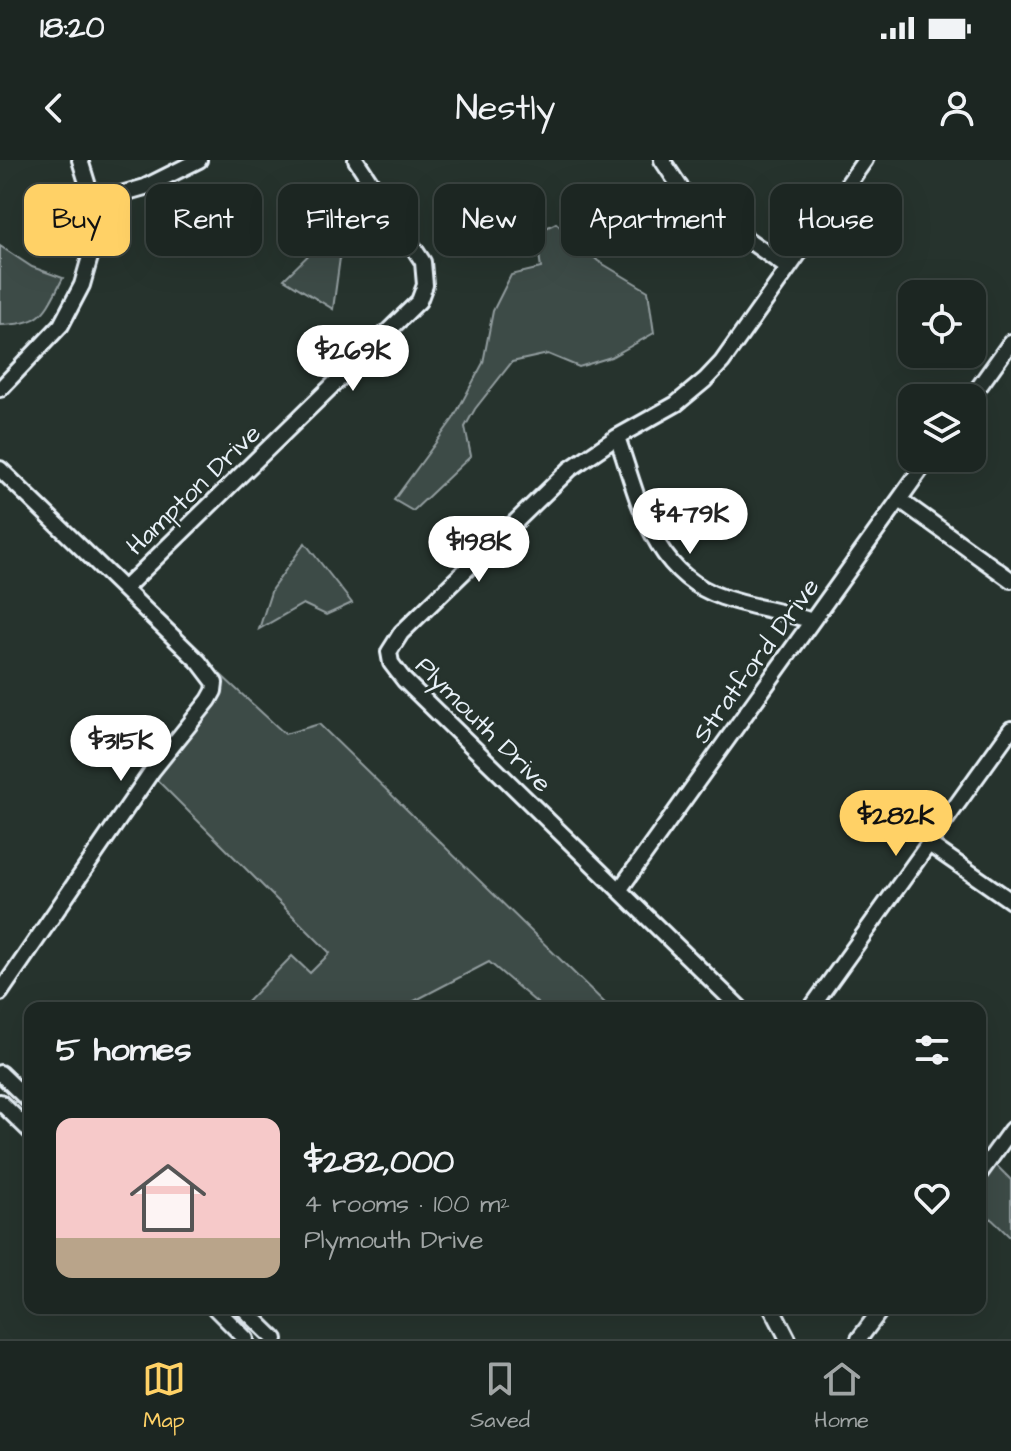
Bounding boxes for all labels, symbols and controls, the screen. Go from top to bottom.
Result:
text: 18:20 [40,7,104,49]
text: Nestly [455,83,556,134]
icon: back [32,86,76,130]
icon: person [935,86,979,130]
chip: Buy [24,184,130,256]
chip: Rent [146,184,262,256]
chip: Filters [278,184,418,256]
chip: New [434,184,545,256]
chip: Apartment [561,184,754,256]
chip: House [770,184,902,256]
map controls [898,280,986,472]
button: locate [898,280,986,368]
pin: $269K [297,325,409,393]
text: $269K [315,333,391,369]
button: layers [898,384,986,472]
street label: Hampton Drive [118,416,269,563]
pin: $479K [634,488,746,556]
text: $479K [651,496,729,532]
pin: $198K [423,516,535,584]
text: $198K [446,524,512,560]
street label: Stratford Drive [684,571,828,751]
street label: Plymouth Drive [406,649,559,802]
pin: $315K [65,715,177,783]
text: $315K [88,723,154,759]
pin: $282K [840,790,952,858]
text: $282K [858,798,934,834]
text: 5 homes [56,1026,192,1074]
icon: filters [910,1028,954,1072]
text: $282,000 [304,1138,454,1186]
icon: home [120,1150,216,1246]
icon: heart [910,1176,954,1220]
text: 4 rooms · 100 m² [304,1186,510,1222]
text: Plymouth Drive [304,1222,484,1258]
tab: Map [142,1357,186,1436]
tab: Saved [470,1357,530,1436]
tab: Home [814,1357,869,1436]

